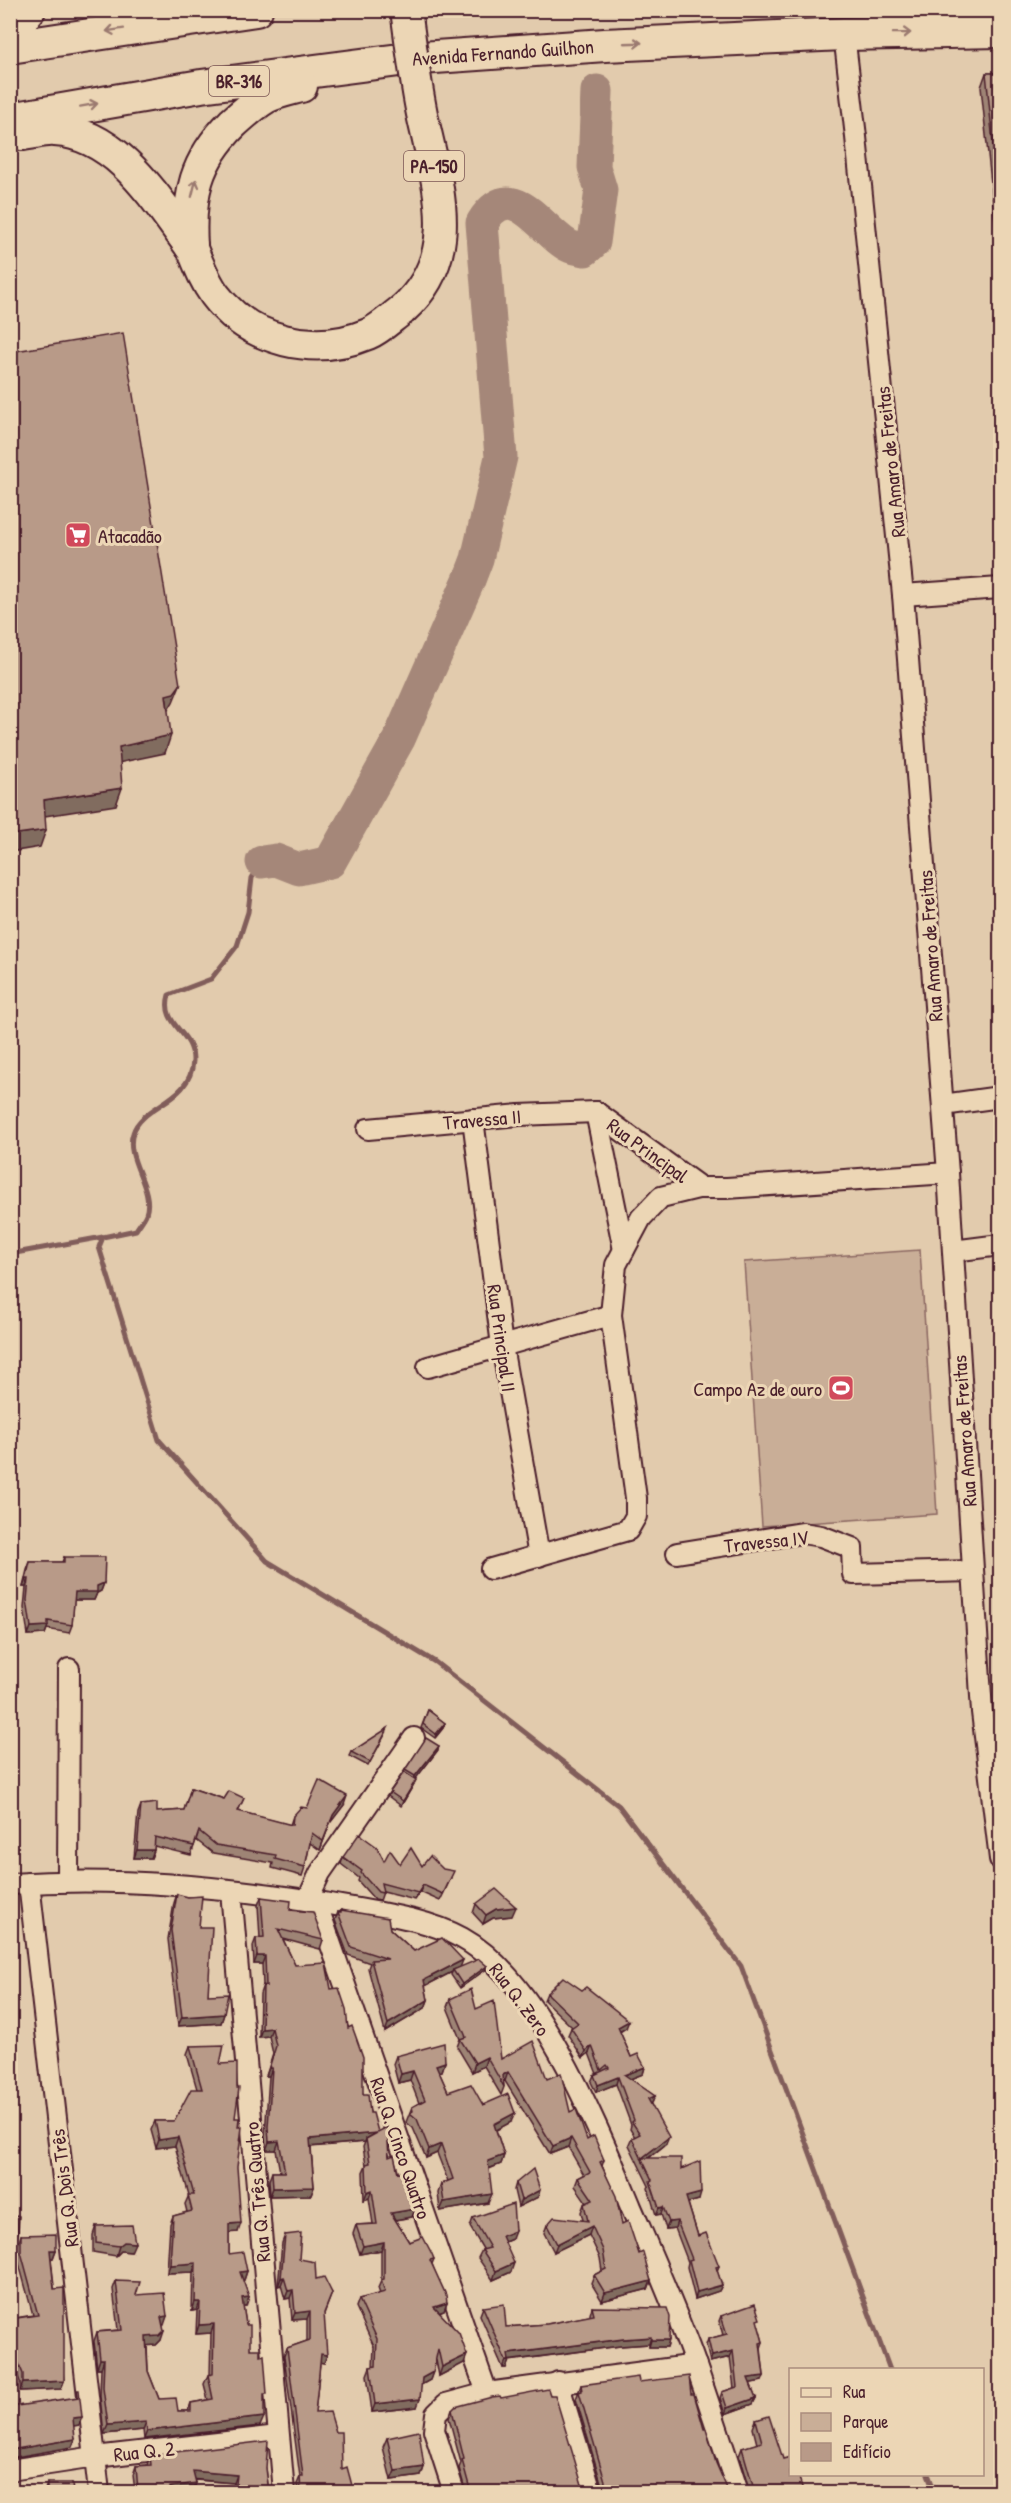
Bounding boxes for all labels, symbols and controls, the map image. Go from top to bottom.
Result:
one-way arrow [106,25,125,36]
one-way arrow [892,27,912,39]
street label: Avenida Fernando Guilhon [411,32,595,72]
one-way arrow [622,38,642,49]
road number: BR-316 [209,66,269,96]
one-way arrow [78,99,98,110]
road number: PA-150 [404,151,464,181]
one-way arrow [188,179,200,198]
street label: Rua Amaro de Freitas [869,385,911,539]
supermarket icon: Atacadão [63,520,93,550]
place label: Atacadão [98,522,162,549]
street label: Rua Amaro de Freitas [911,869,949,1023]
street label: Travessa II [442,1102,522,1136]
street label: Rua Principal [602,1111,695,1189]
street label: Rua Principal II [481,1282,523,1394]
street label: Rua Amaro de Freitas [945,1354,983,1508]
sports icon: Campo Az de ouro [826,1373,856,1403]
place label: Campo Az de ouro [693,1375,822,1402]
street label: Travessa IV [723,1523,810,1559]
street label: Rua Q. Zero [484,1957,556,2041]
street label: Rua Q. Cinco Quatro [364,2074,438,2222]
street label: Rua Q. Três Quatro [237,2121,277,2263]
street label: Rua Q. Dois Três [43,2127,85,2248]
legend [789,2368,984,2476]
text: Rua [843,2379,865,2404]
text: Parque [843,2409,888,2434]
street label: Rua Q. 2 [112,2434,176,2468]
text: Edifício [843,2439,891,2464]

